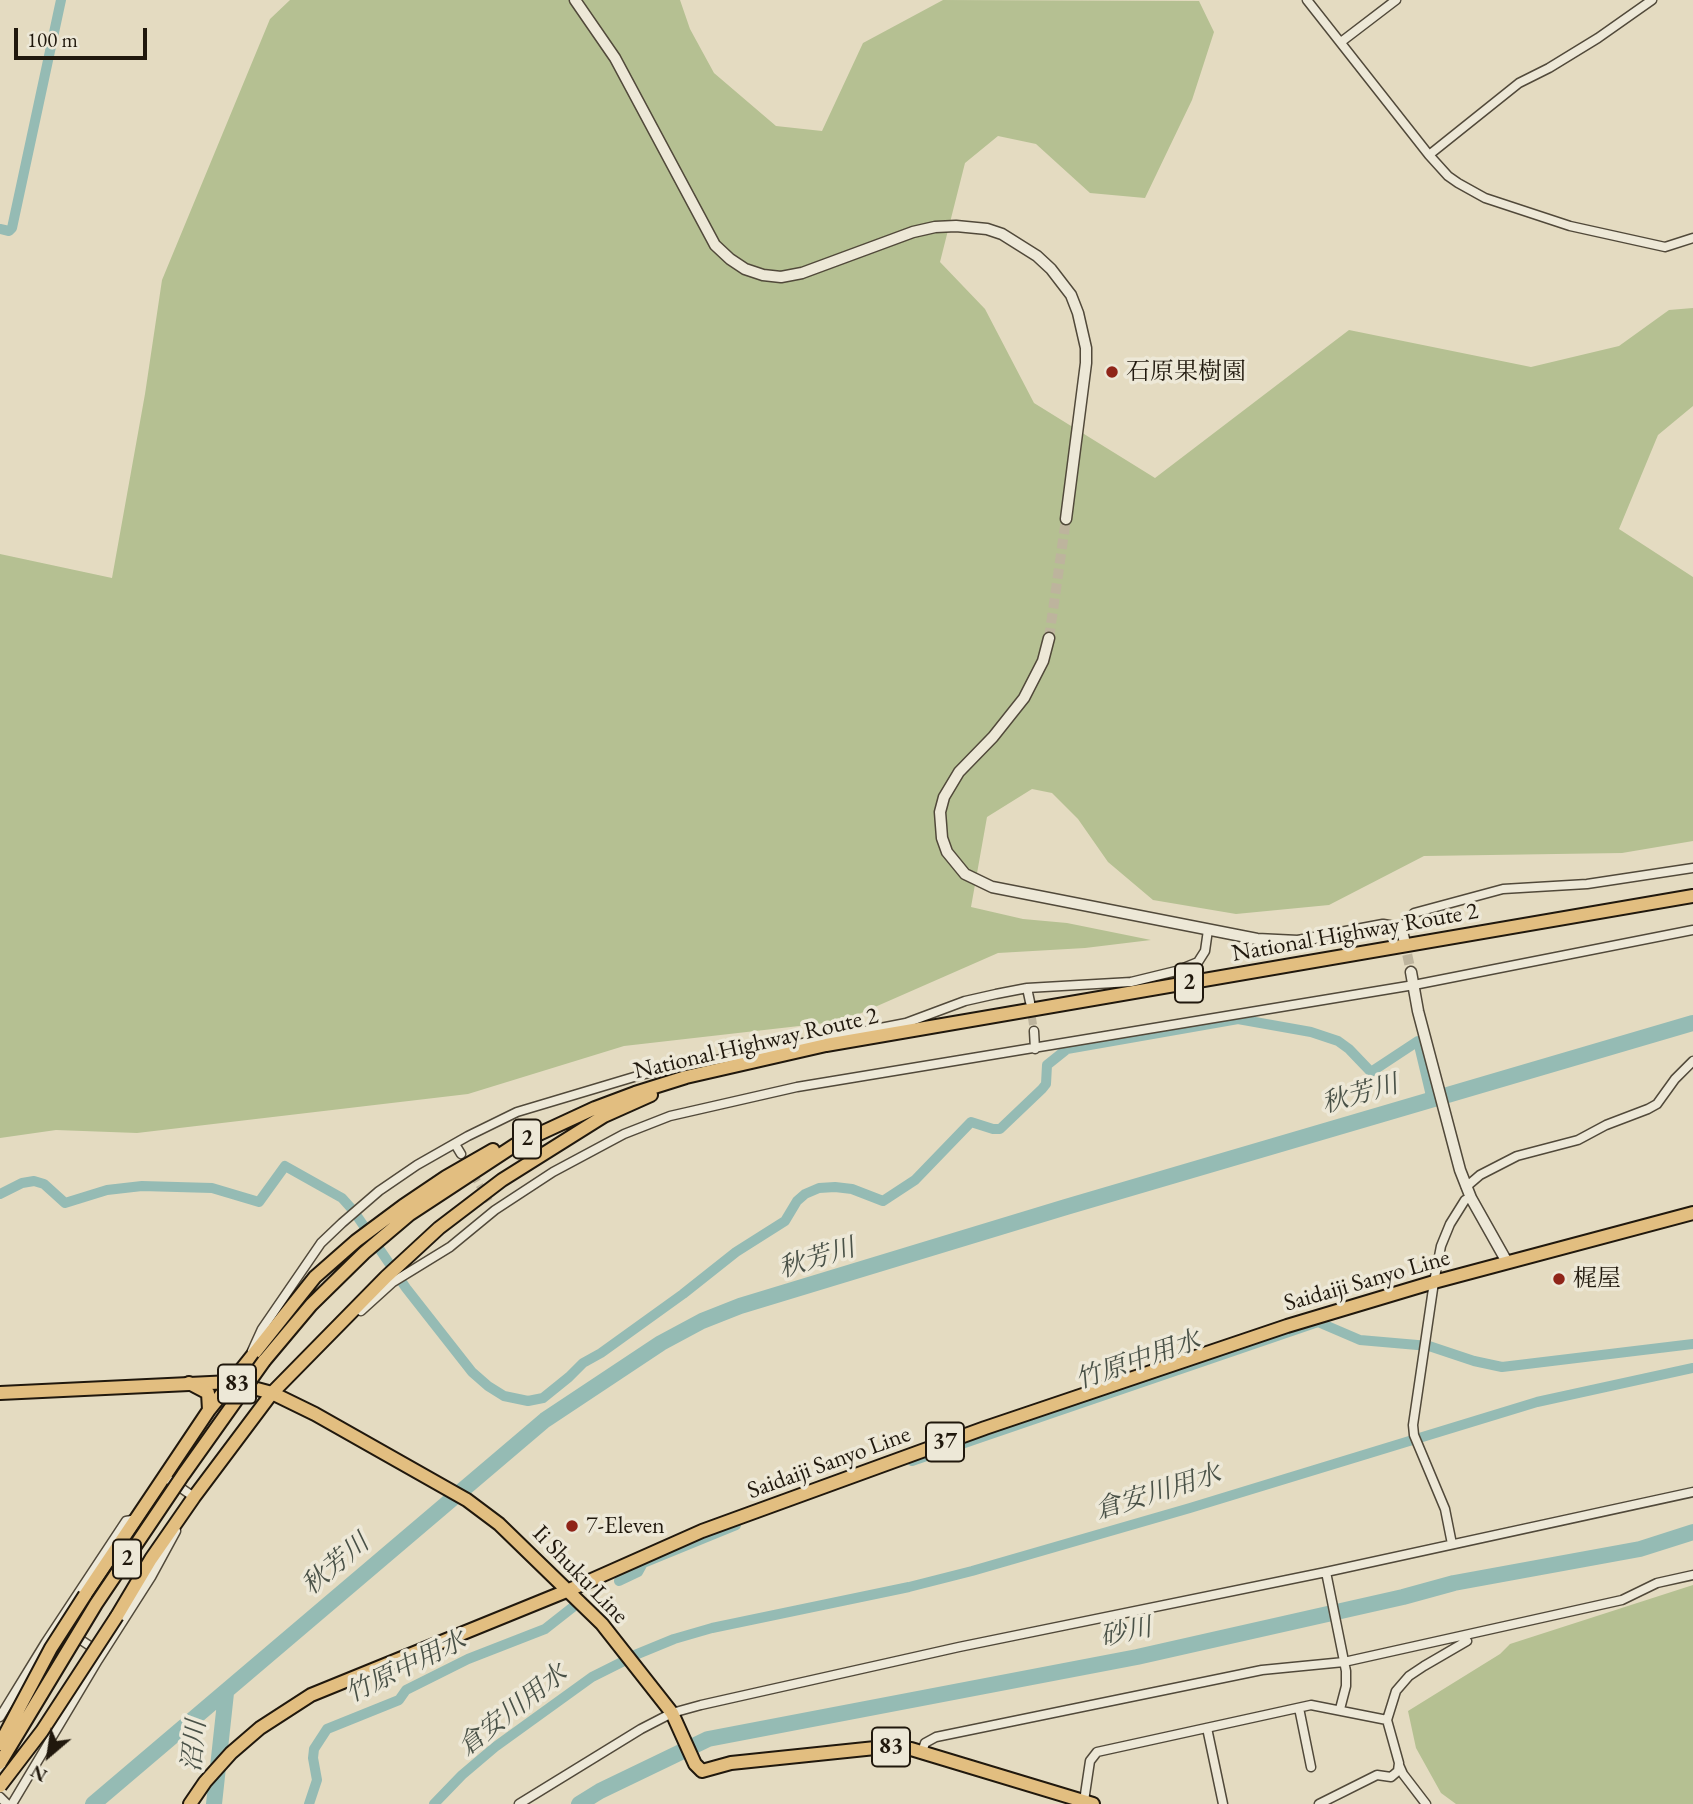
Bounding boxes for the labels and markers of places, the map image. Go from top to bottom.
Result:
place label: 石原果樹園 [1126,358,1246,386]
marker: 石原果樹園 [1104,364,1120,380]
place label: 梶屋 [1573,1265,1621,1293]
marker: 梶屋 [1551,1271,1567,1287]
place label: 7-Eleven [586,1512,665,1540]
marker: 7-Eleven [564,1518,580,1534]

